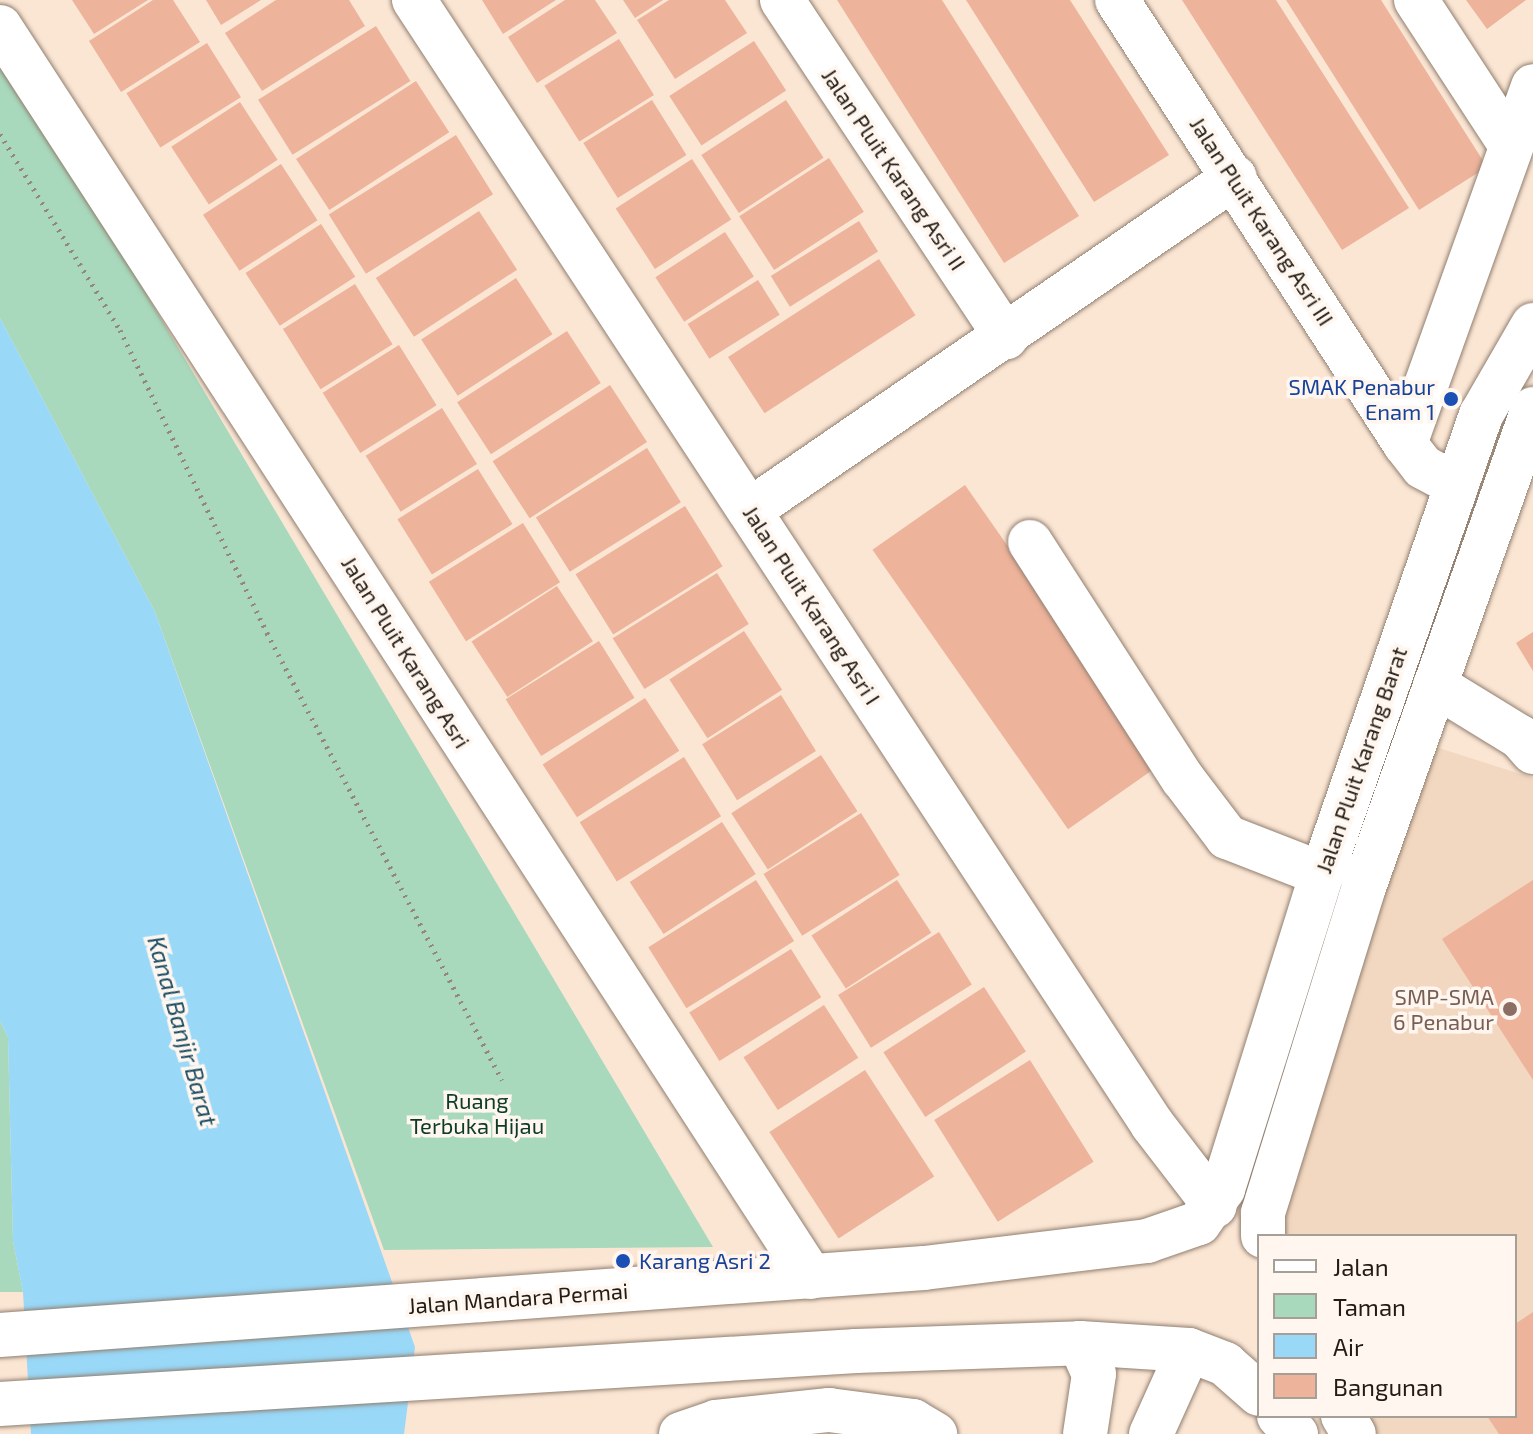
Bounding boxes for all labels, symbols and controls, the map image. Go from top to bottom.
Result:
street label: Jalan Pluit Karang Asri II [816,63,972,275]
street label: Jalan Pluit Karang Asri III [1185,112,1339,330]
place label: SMAK Penabur Enam 1 [1288,373,1435,424]
marker: SMAK Penabur Enam 1 [1442,390,1460,408]
street label: Jalan Pluit Karang Asri I [738,500,886,710]
street label: Jalan Pluit Karang Asri [336,551,476,753]
street label: Jalan Pluit Karang Barat [1310,643,1412,877]
water label: Kanal Banjir Barat [142,932,224,1130]
place label: SMP-SMA 6 Penabur [1393,983,1494,1034]
marker: SMP-SMA 6 Penabur [1501,1000,1519,1018]
park label: Ruang Terbuka Hijau [410,1087,544,1138]
legend [1257,1234,1517,1418]
place label: Karang Asri 2 [639,1248,771,1274]
marker: Karang Asri 2 [614,1252,632,1270]
text: Jalan [1333,1252,1389,1281]
street label: Jalan Mandara Permai [407,1277,629,1319]
text: Taman [1333,1292,1406,1321]
text: Air [1333,1332,1364,1361]
text: Bangunan [1333,1372,1443,1401]

